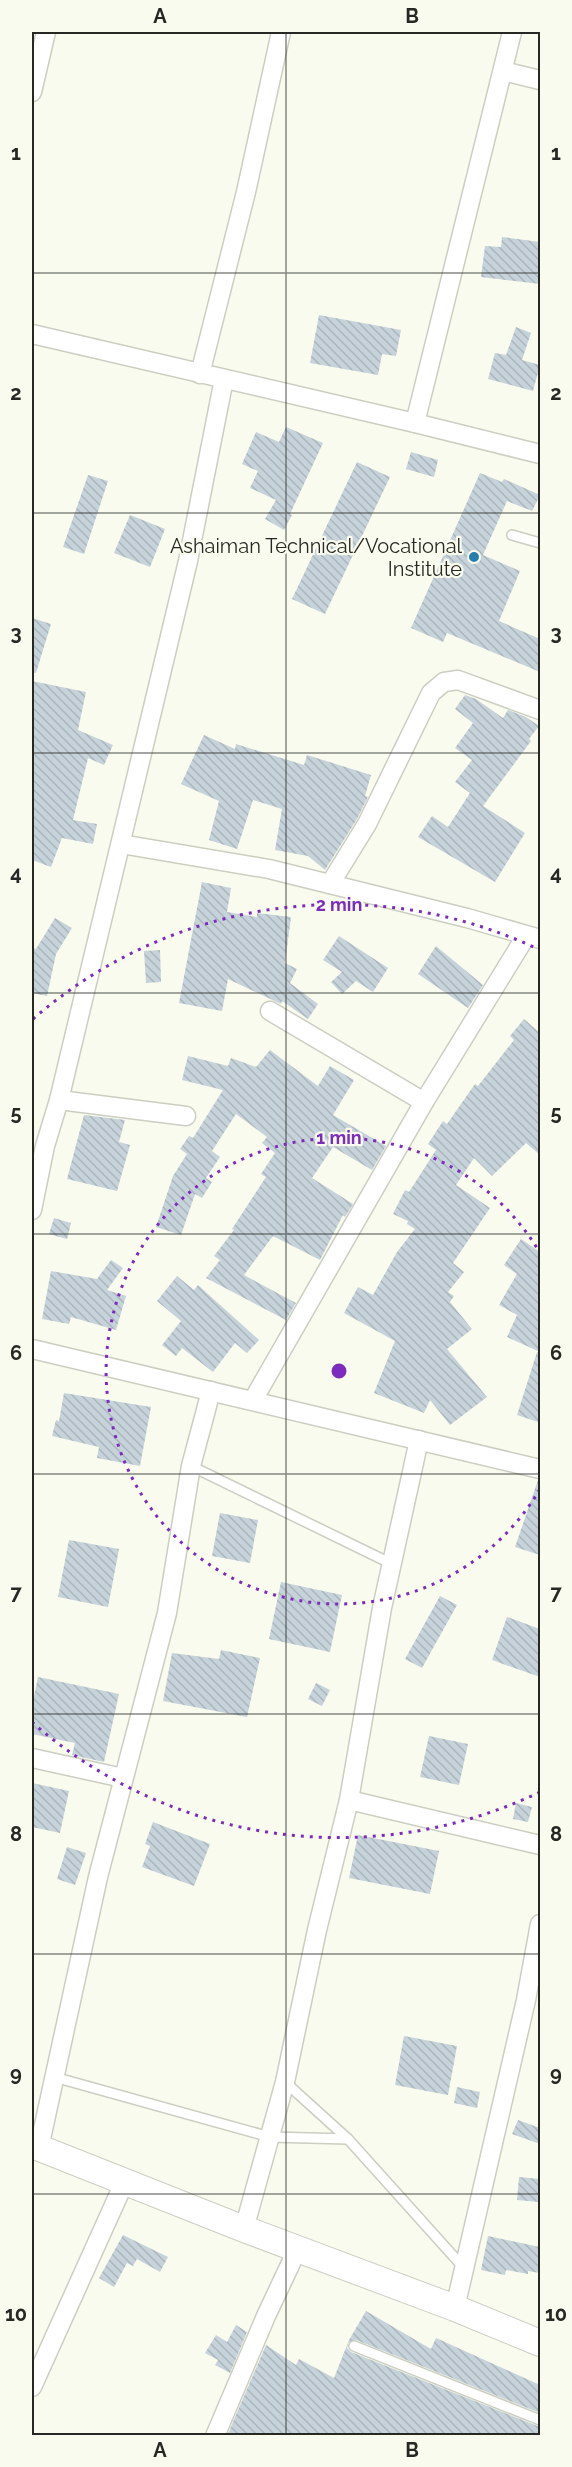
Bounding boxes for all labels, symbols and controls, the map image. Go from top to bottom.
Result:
text: A [153,4,167,28]
text: B [405,4,419,28]
text: 1 [11,141,21,165]
text: 1 [551,141,561,165]
text: 2 [10,381,22,405]
text: 2 [550,381,562,405]
place label: Ashaiman Technical/Vocational Institute [170,534,463,581]
marker: Ashaiman Technical/Vocational Institute [467,550,481,564]
text: 3 [10,621,22,645]
text: 3 [550,621,562,645]
text: 4 [10,861,22,885]
text: 4 [550,861,562,885]
text: 2 min [316,894,362,915]
text: 5 [10,1101,22,1125]
text: 5 [550,1101,562,1125]
text: 1 min [316,1127,362,1148]
text: 6 [10,1341,22,1365]
text: 6 [550,1341,562,1365]
centre of rings [329,1361,349,1381]
text: 7 [10,1581,22,1605]
text: 7 [550,1581,562,1605]
text: 8 [10,1822,22,1846]
text: 8 [550,1822,562,1846]
text: 9 [10,2062,22,2086]
text: 9 [550,2062,562,2086]
text: 10 [5,2302,27,2326]
text: 10 [545,2302,567,2326]
text: A [153,2438,167,2462]
text: B [405,2438,419,2462]

